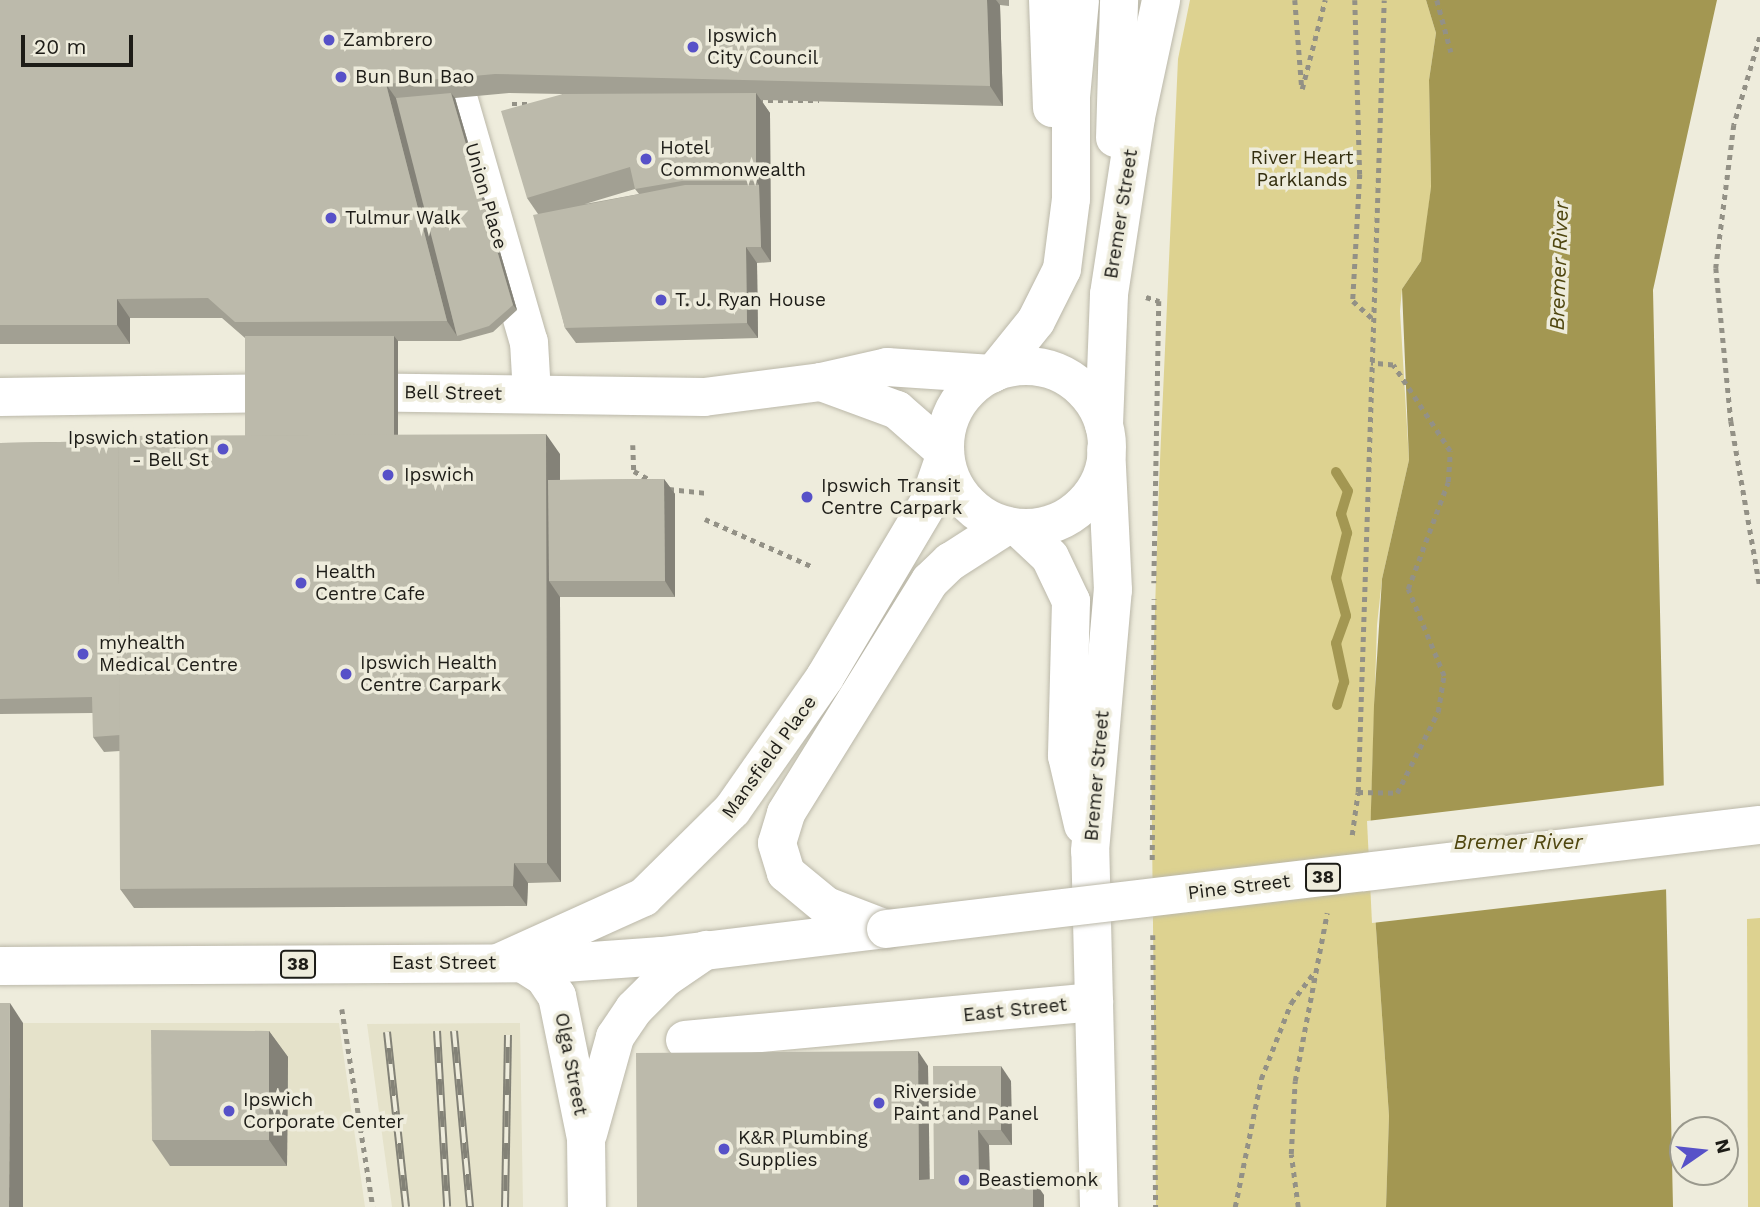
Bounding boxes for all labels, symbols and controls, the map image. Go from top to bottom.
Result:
scale bar [24,21,136,65]
place label: Ipswich City Council [707,25,819,69]
place label: Zambrero [343,29,433,51]
marker: Zambrero [321,32,337,48]
text: 20 m [34,34,86,59]
marker: Ipswich City Council [685,39,701,55]
place label: Bun Bun Bao [355,66,474,88]
marker: Bun Bun Bao [333,69,349,85]
place label: Hotel Commonwealth [660,137,806,181]
street label: Union Place [460,140,512,252]
street label: Bremer Street [1099,147,1143,281]
park label: River Heart Parklands [1250,147,1354,191]
marker: Hotel Commonwealth [638,151,654,167]
water label: Bremer River [1544,201,1574,331]
place label: Tulmur Walk [345,207,462,229]
marker: Tulmur Walk [323,210,339,226]
place label: T. J. Ryan House [675,289,826,311]
marker: T. J. Ryan House [653,292,669,308]
street label: Bell Street [403,381,503,405]
place label: Ipswich station - Bell St [68,427,209,471]
marker: Ipswich station - Bell St [215,441,231,457]
place label: Ipswich [404,464,474,486]
marker: Ipswich [378,465,398,485]
place label: Ipswich Transit Centre Carpark [821,475,962,519]
marker: Ipswich Transit Centre Carpark [799,489,815,505]
place label: Health Centre Cafe [315,561,425,605]
marker: Health Centre Cafe [293,575,309,591]
place label: myhealth Medical Centre [99,632,239,676]
marker: myhealth Medical Centre [73,644,93,664]
place label: Ipswich Health Centre Carpark [360,652,501,696]
marker: Ipswich Health Centre Carpark [338,666,354,682]
street label: Mansfield Place [717,691,821,823]
street label: Bremer Street [1080,710,1114,842]
water label: Bremer River [1453,829,1583,855]
road number: 38 [1304,862,1342,892]
street label: Pine Street [1186,869,1292,905]
road number: 38 [279,950,317,979]
street label: East Street [392,952,496,974]
street label: East Street [962,993,1068,1027]
street label: Olga Street [550,1011,592,1117]
place label: Riverside Paint and Panel [893,1081,1038,1125]
place label: Ipswich Corporate Center [243,1089,404,1133]
marker: Riverside Paint and Panel [871,1095,887,1111]
marker: Ipswich Corporate Center [221,1103,237,1119]
north arrow [1669,1116,1739,1186]
place label: K&R Plumbing Supplies [738,1127,867,1171]
text: N [1710,1137,1736,1156]
marker: K&R Plumbing Supplies [716,1141,732,1157]
place label: Beastiemonk [978,1169,1098,1191]
marker: Beastiemonk [956,1172,972,1188]

